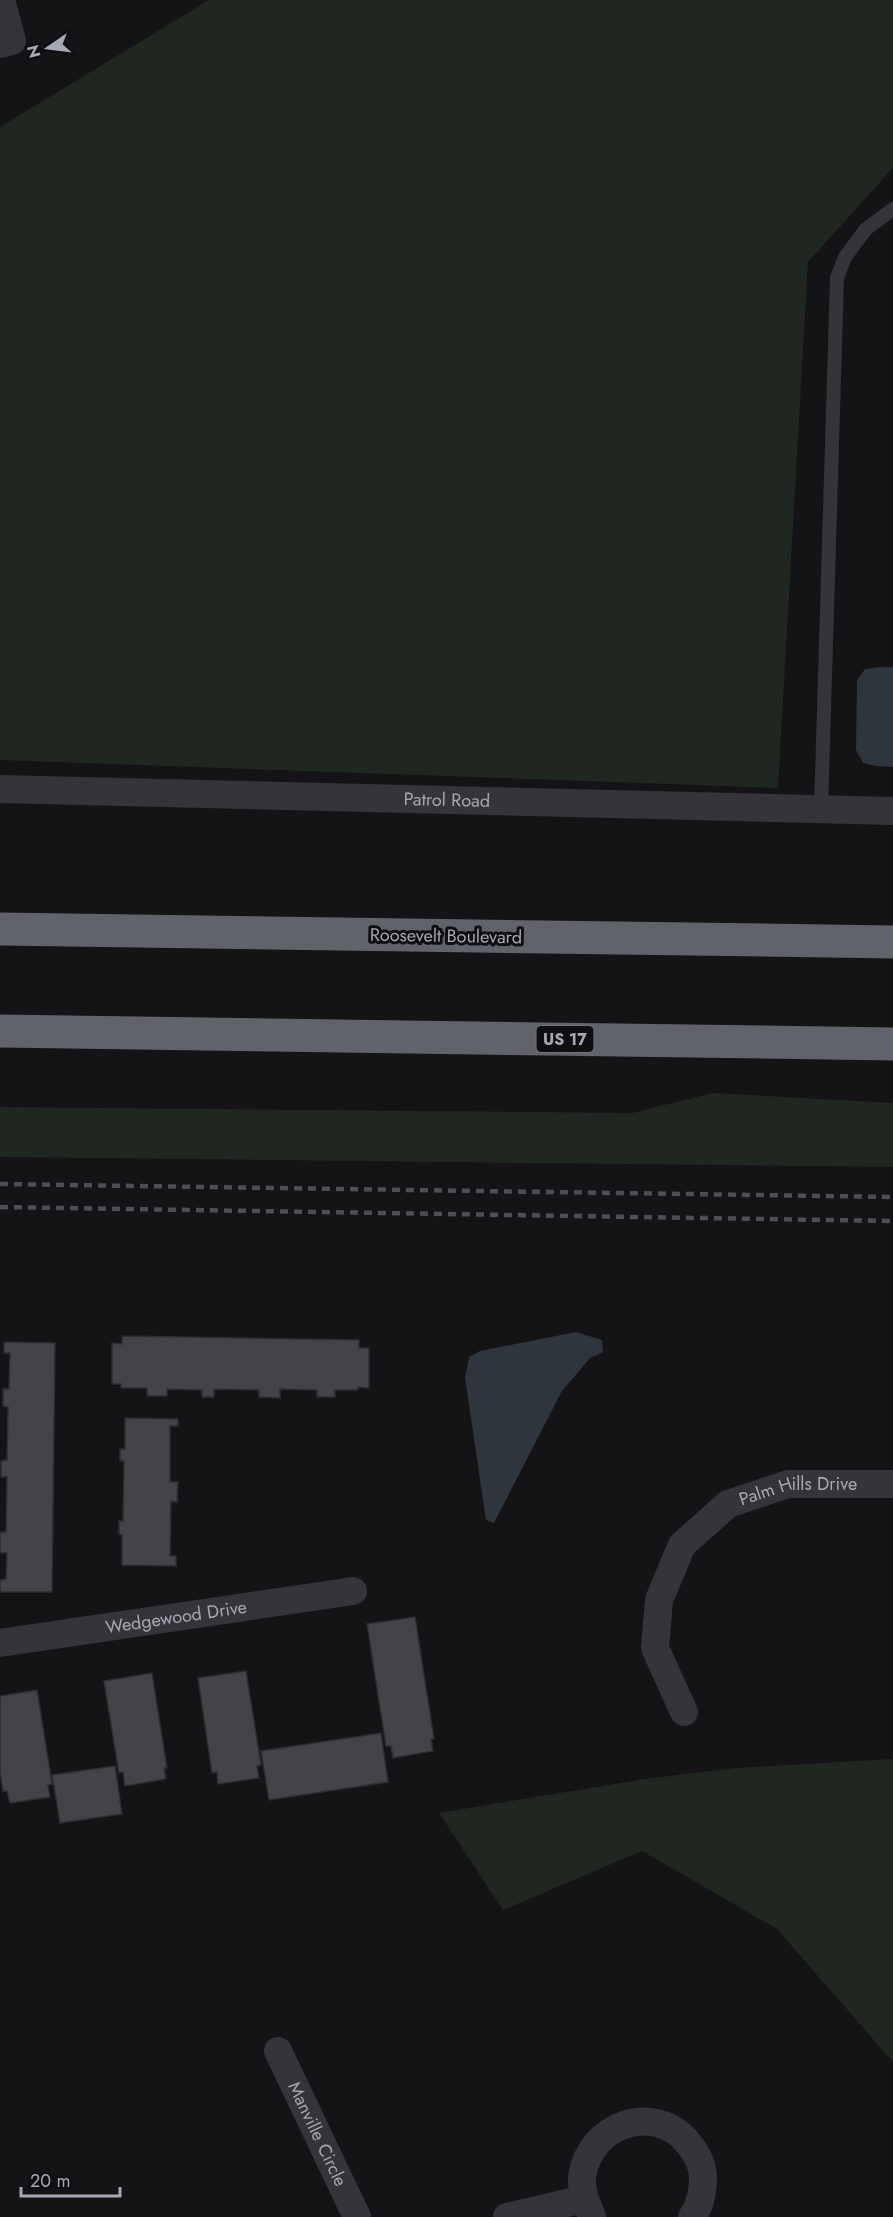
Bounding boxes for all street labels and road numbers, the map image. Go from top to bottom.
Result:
street label: Patrol Road [403,786,490,814]
street label: Roosevelt Boulevard [370,922,522,950]
road number: US 17 [536,1026,594,1052]
street label: Palm Hills Drive [736,1471,857,1512]
street label: Wedgewood Drive [104,1594,249,1640]
street label: Manville Circle [281,2077,354,2191]

